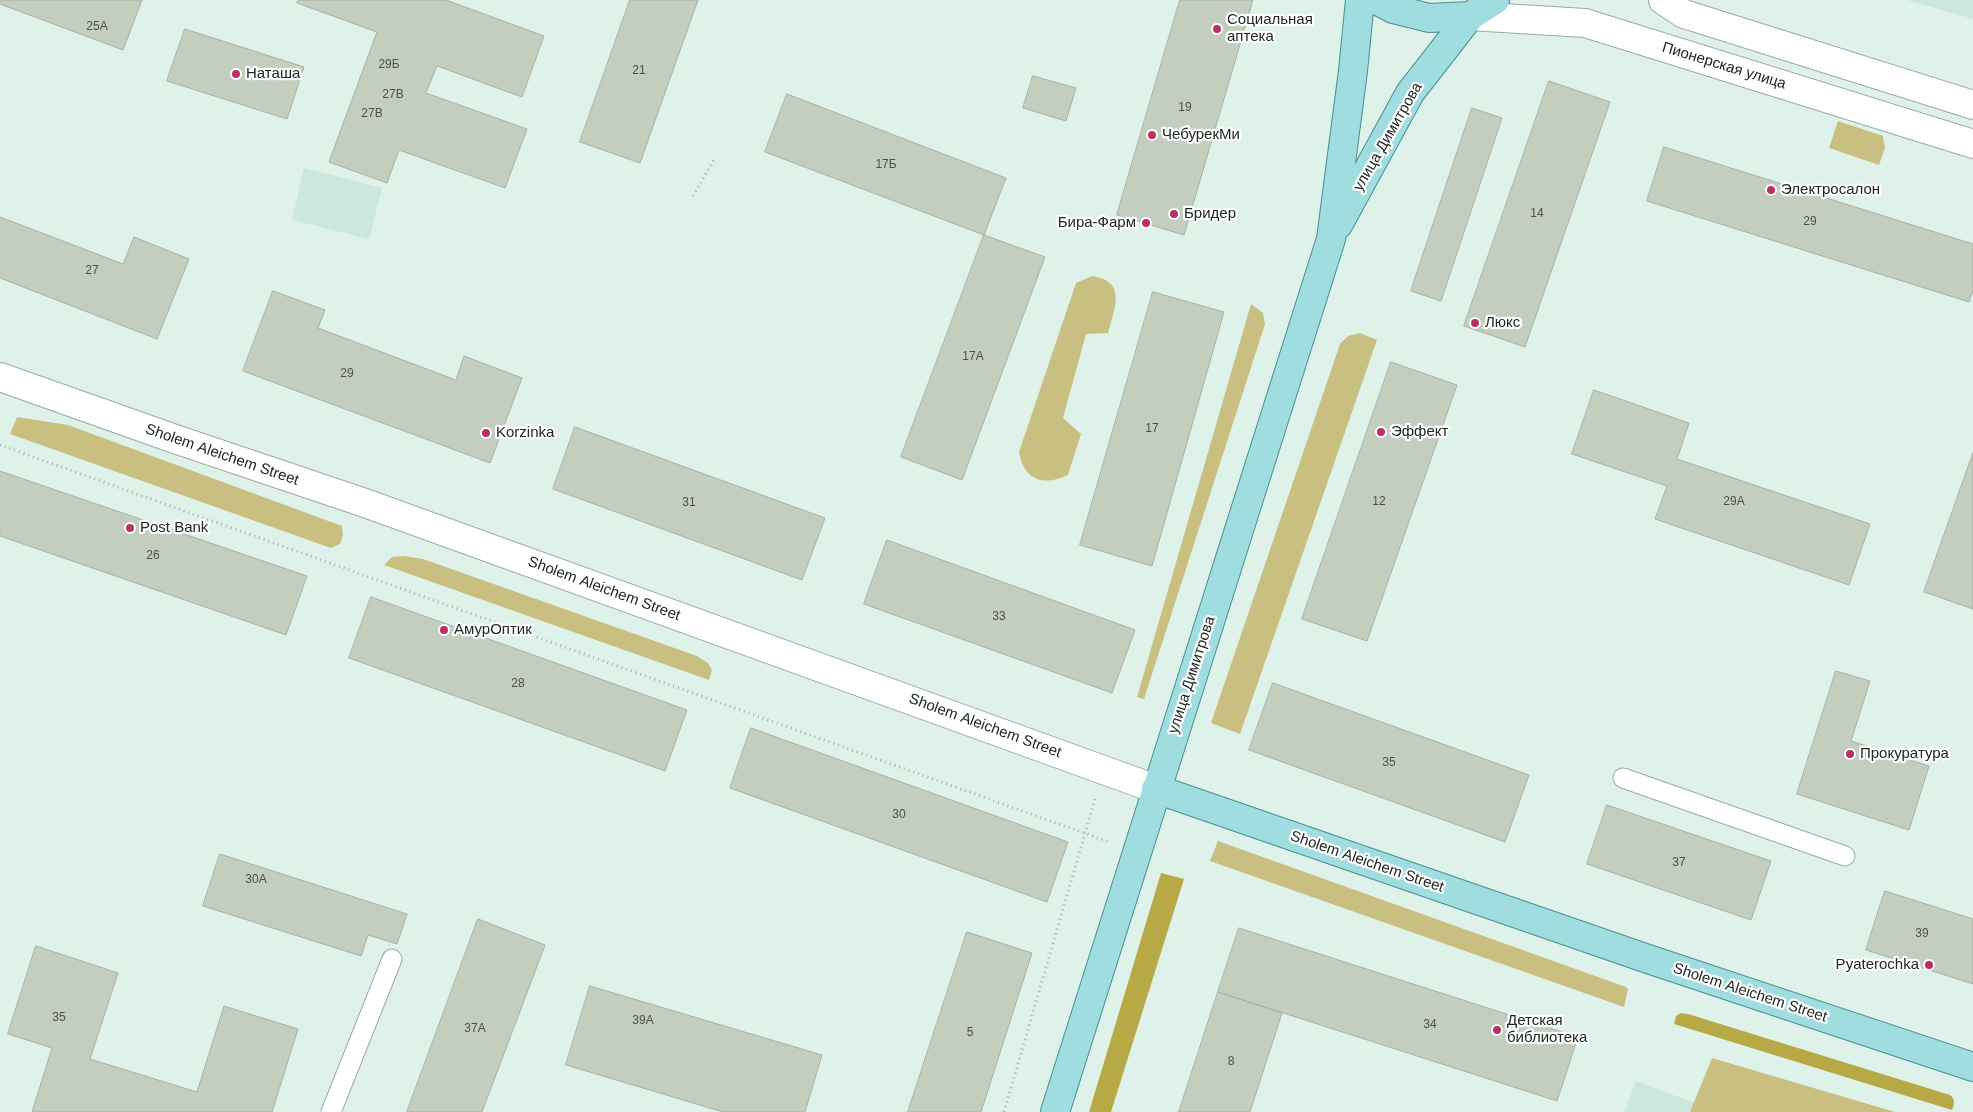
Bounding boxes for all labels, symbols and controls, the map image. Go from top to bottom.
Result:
place label: Социальная аптека [1227,11,1313,46]
house number: 25А [86,20,108,34]
marker: Социальная аптека [1211,23,1223,35]
street label: Пионерская улица [1660,39,1788,93]
house number: 29Б [378,58,400,72]
house number: 21 [632,64,646,78]
place label: Наташа [246,65,300,83]
marker: Наташа [230,68,242,80]
street label: улица Димитрова [1350,80,1426,194]
house number: 27В [382,88,404,102]
house number: 19 [1178,101,1192,115]
house number: 27В [361,107,383,121]
place label: ЧебурекМи [1162,126,1240,144]
marker: ЧебурекМи [1146,129,1158,141]
house number: 17Б [875,158,897,172]
place label: Электросалон [1781,181,1880,199]
marker: Электросалон [1765,184,1777,196]
place label: Бридер [1184,205,1236,223]
house number: 14 [1530,207,1544,221]
marker: Бридер [1168,208,1180,220]
place label: Бира-Фарм [1058,214,1136,232]
house number: 29 [1803,215,1817,229]
marker: Бира-Фарм [1140,217,1152,229]
house number: 27 [85,264,99,278]
place label: Люкс [1485,314,1520,332]
marker: Люкс [1469,317,1481,329]
house number: 17А [962,350,984,364]
house number: 29 [340,367,354,381]
street label: Sholem Aleichem Street [143,420,301,490]
house number: 17 [1145,422,1159,436]
place label: Эффект [1391,423,1448,441]
place label: Korzinka [496,424,554,442]
marker: Эффект [1375,426,1387,438]
marker: Korzinka [480,427,492,439]
house number: 12 [1372,495,1386,509]
house number: 29А [1723,495,1745,509]
house number: 31 [682,496,696,510]
place label: Post Bank [140,519,208,537]
marker: Post Bank [124,522,136,534]
house number: 26 [146,549,160,563]
street label: Sholem Aleichem Street [525,553,683,625]
house number: 33 [992,610,1006,624]
street label: улица Димитрова [1165,614,1219,736]
place label: АмурОптик [454,621,532,639]
marker: АмурОптик [438,624,450,636]
house number: 28 [511,677,525,691]
street label: Sholem Aleichem Street [906,690,1064,762]
place label: Прокуратура [1860,745,1949,763]
marker: Прокуратура [1844,748,1856,760]
house number: 35 [1382,756,1396,770]
house number: 30 [892,808,906,822]
street label: Sholem Aleichem Street [1288,827,1446,897]
house number: 37 [1672,856,1686,870]
house number: 30А [245,873,267,887]
house number: 39 [1915,927,1929,941]
place label: Pyaterochka [1836,956,1919,974]
marker: Pyaterochka [1923,959,1935,971]
street label: Sholem Aleichem Street [1671,960,1829,1026]
house number: 35 [52,1011,66,1025]
place label: Детская библиотека [1507,1012,1587,1047]
house number: 39А [632,1014,654,1028]
house number: 34 [1423,1018,1437,1032]
house number: 37А [464,1022,486,1036]
marker: Детская библиотека [1491,1024,1503,1036]
house number: 5 [967,1026,973,1040]
house number: 8 [1228,1055,1234,1069]

